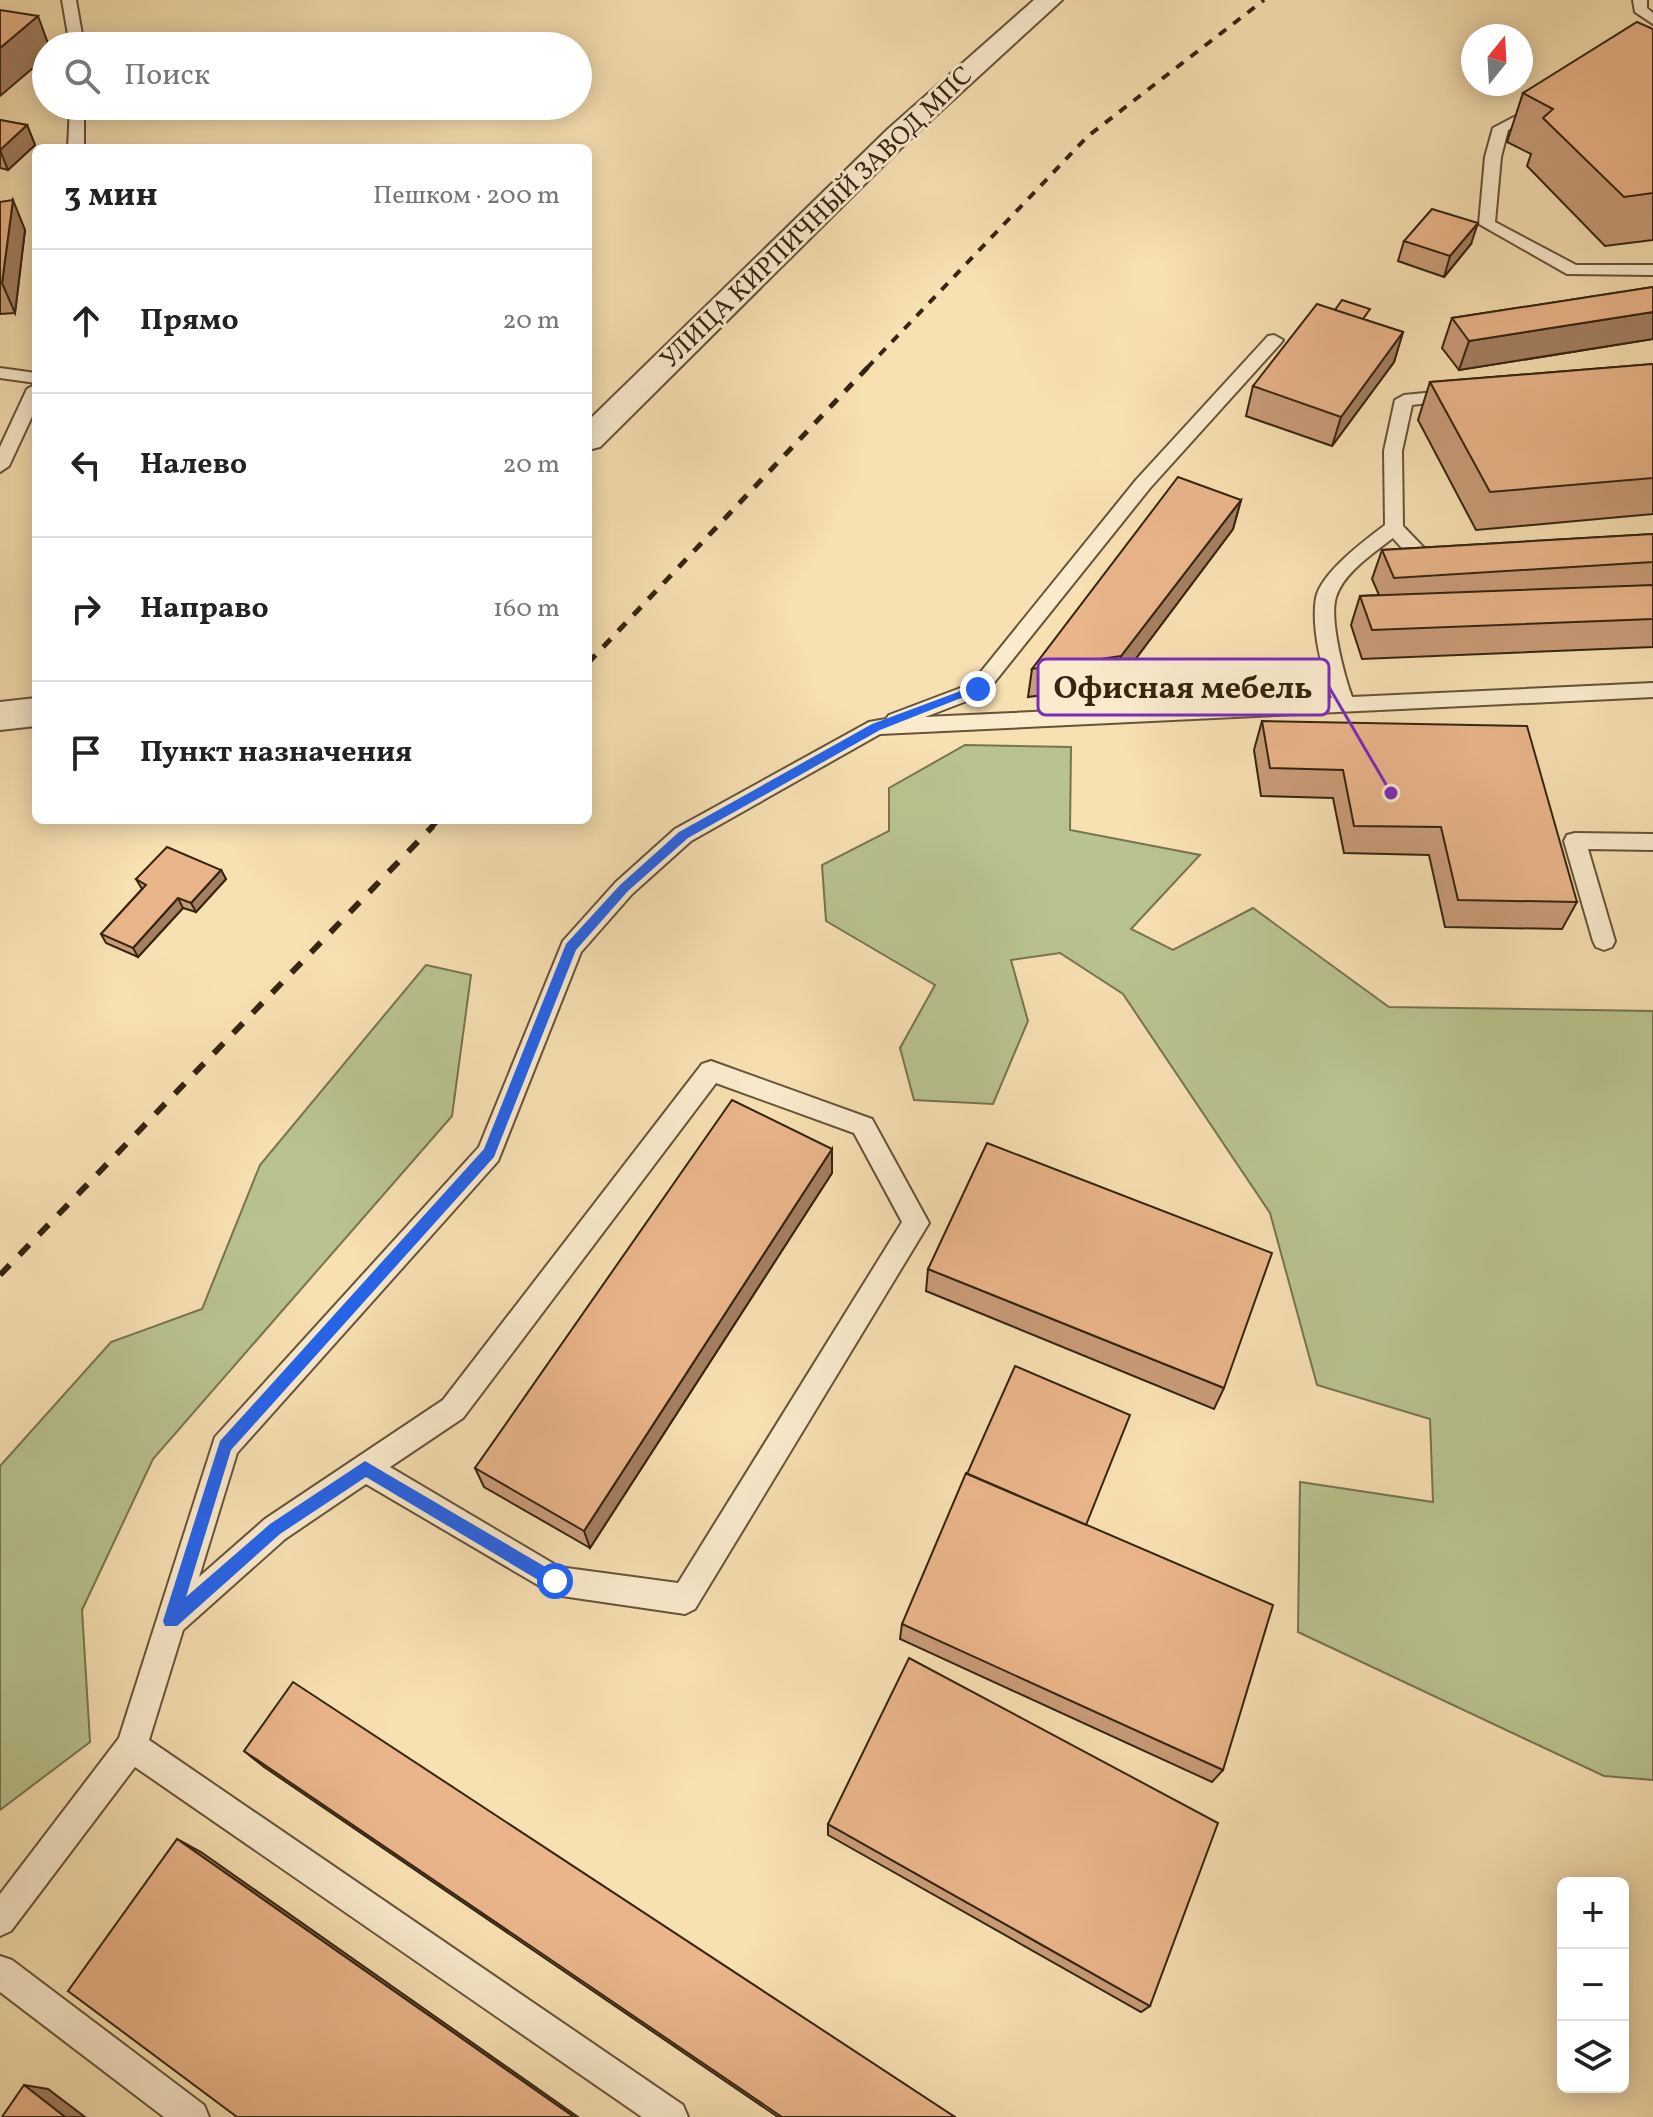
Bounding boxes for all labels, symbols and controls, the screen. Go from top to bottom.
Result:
north arrow [1461,24,1533,96]
search box [32,32,592,120]
icon: search [60,54,104,98]
text: Поиск [124,55,210,97]
street label: УЛИЦА КИРПИЧНЫЙ ЗАВОД МПС [653,59,981,377]
text: 3 мин [64,173,158,220]
text: Пешком · 200 m [373,178,560,214]
icon: ahead [64,299,108,343]
text: Прямо [140,300,239,342]
text: 20 m [502,303,560,339]
icon: left [64,443,108,487]
text: Налево [140,444,247,486]
text: 20 m [502,447,560,483]
icon: right [64,587,108,631]
text: Направо [140,588,269,630]
text: 160 m [493,591,560,627]
callout: Офисная мебель [1038,659,1329,715]
text: Офисная мебель [1053,668,1313,712]
route end [960,671,996,707]
icon: arrive [64,731,108,775]
text: Пункт назначения [140,732,412,774]
route start [537,1563,573,1599]
map controls [1557,1877,1629,2093]
button: + [1557,1877,1629,1949]
button: − [1557,1949,1629,2021]
button: layers [1557,2021,1629,2093]

